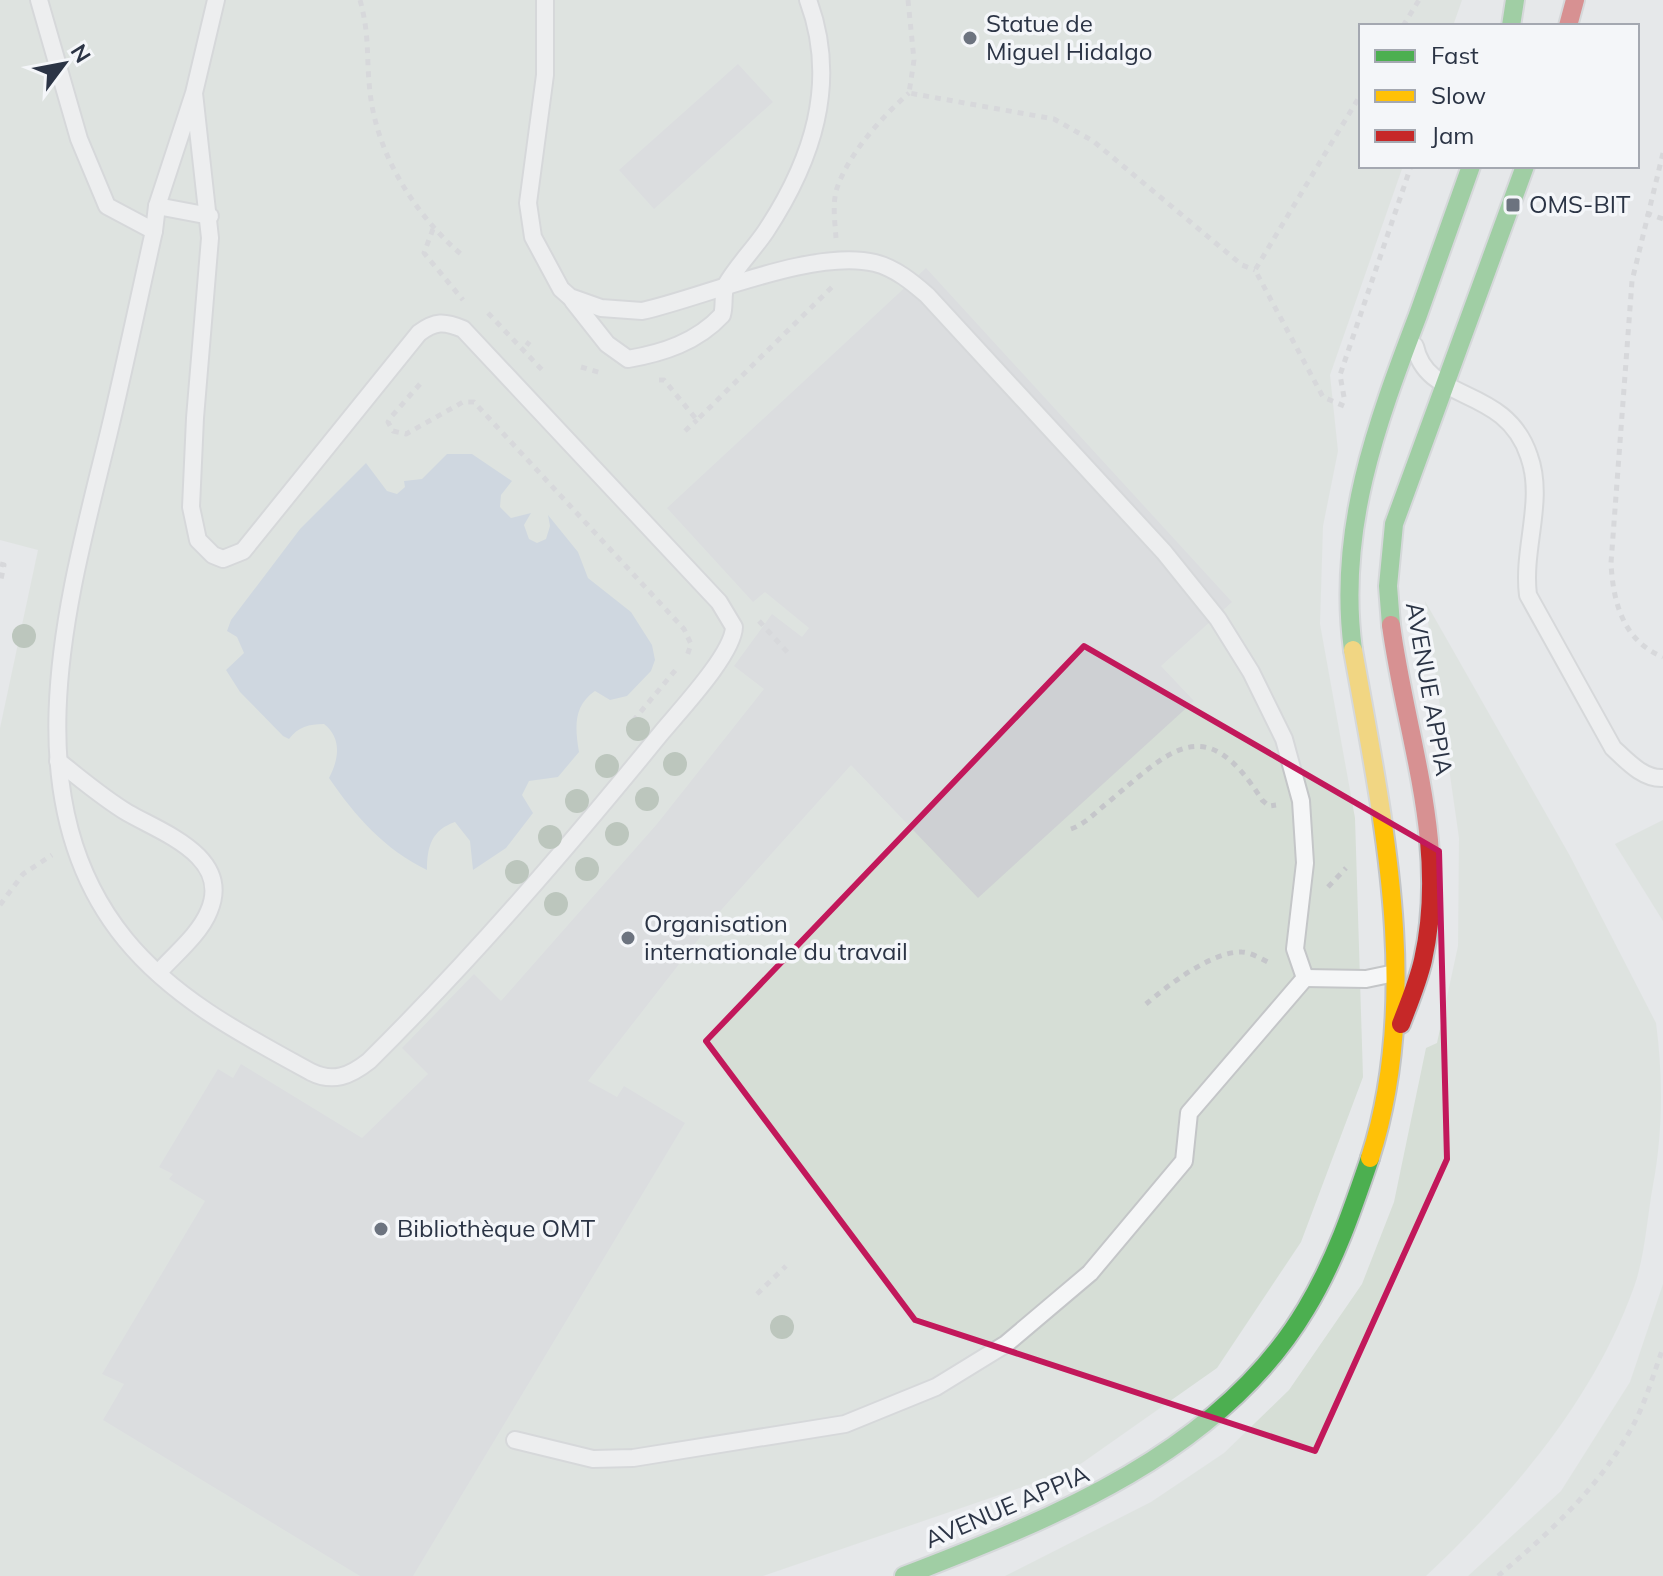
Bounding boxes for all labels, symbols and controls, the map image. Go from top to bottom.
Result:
place label: Statue de Miguel Hidalgo [986,8,1152,66]
north arrow [24,24,104,104]
legend [1359,24,1639,168]
marker: Statue de Miguel Hidalgo [961,29,979,47]
text: N [65,39,97,68]
text: Fast [1431,40,1479,70]
text: Slow [1431,80,1486,110]
text: Jam [1431,120,1474,150]
place label: OMS-BIT [1529,189,1631,219]
marker: OMS-BIT [1504,196,1522,214]
street label: AVENUE APPIA [1400,600,1460,778]
place label: Organisation internationale du travail [644,908,908,966]
marker: Organisation internationale du travail [619,929,637,947]
place label: Bibliothèque OMT [397,1213,596,1243]
marker: Bibliothèque OMT [372,1220,390,1238]
street label: AVENUE APPIA [920,1458,1094,1554]

